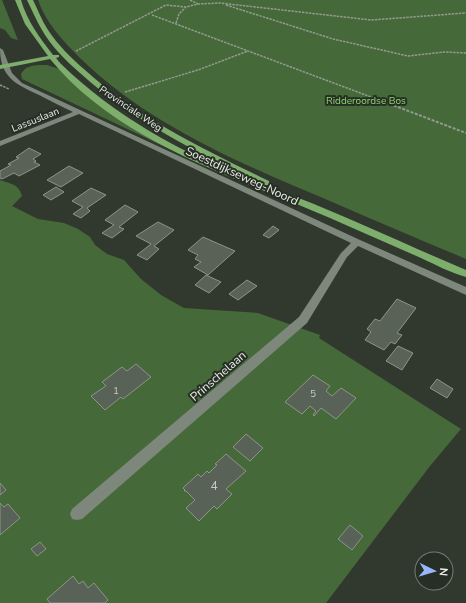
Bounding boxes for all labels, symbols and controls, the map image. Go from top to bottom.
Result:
street label: Provinciale Weg [96,83,165,135]
park label: Ridderoordse Bos [326,94,406,108]
street label: Lassuslaan [10,104,61,136]
street label: Soestdijkseweg-Noord [183,143,301,209]
street label: Prinschelaan [187,347,249,405]
house number: 1 [113,384,119,398]
house number: 5 [310,387,316,401]
house number: 4 [210,478,218,494]
north arrow [414,551,454,591]
text: N [436,567,451,577]

